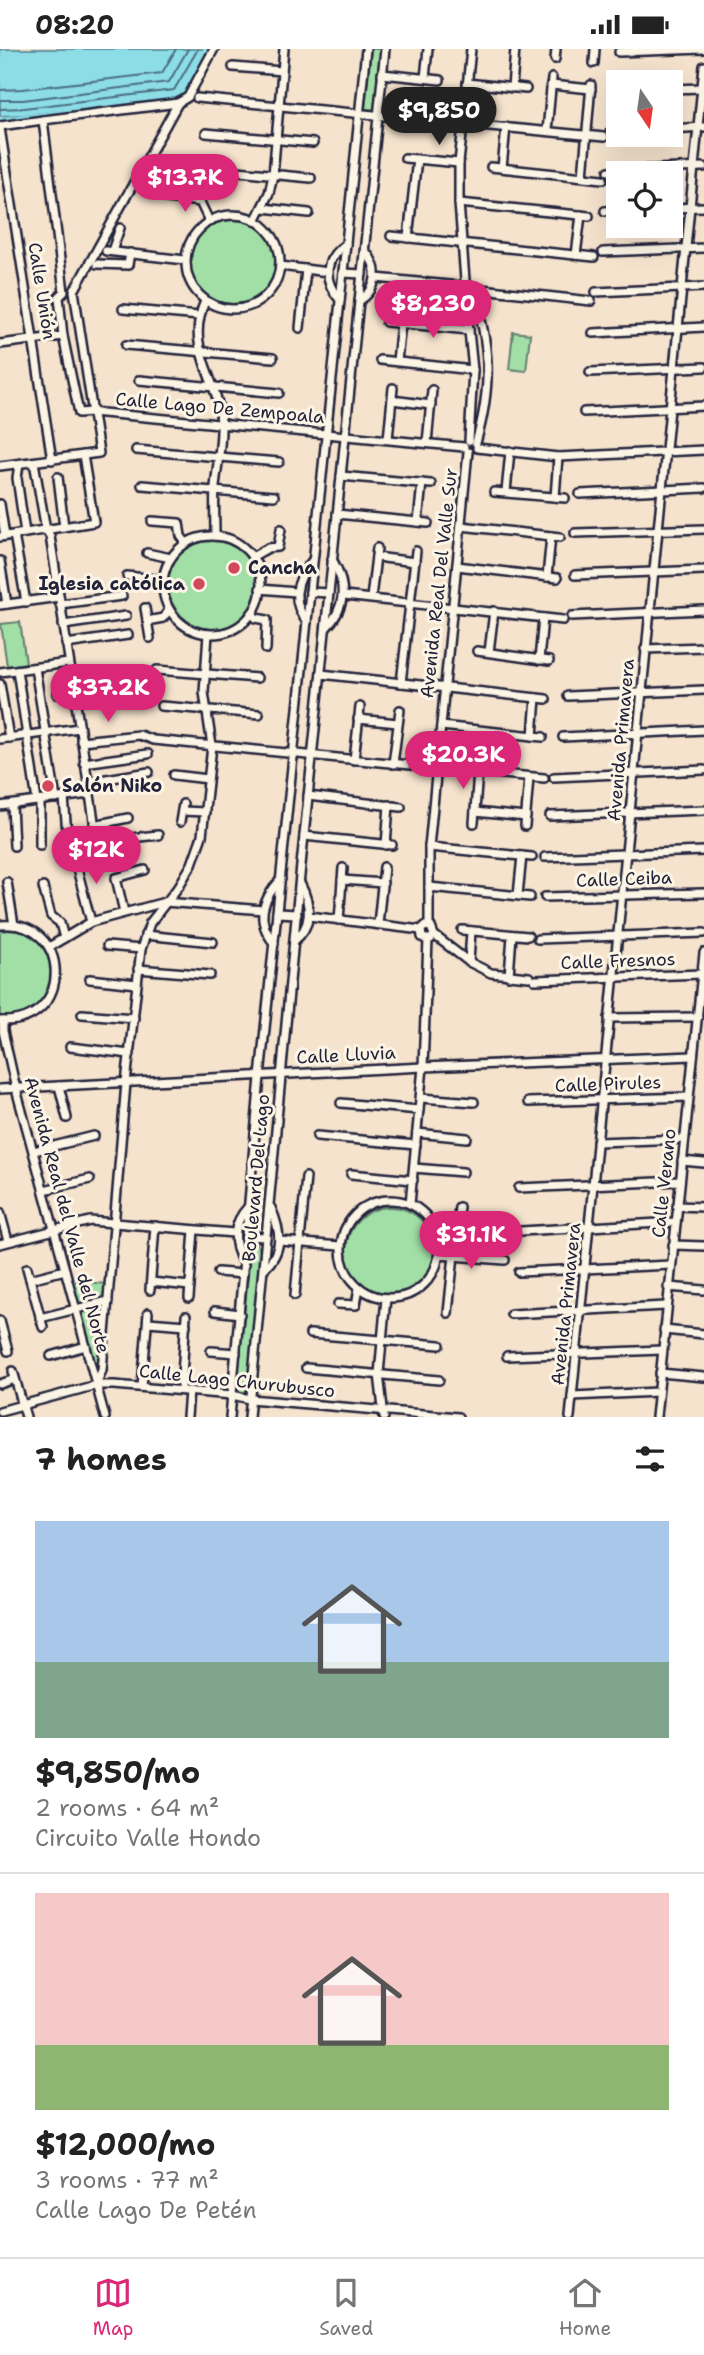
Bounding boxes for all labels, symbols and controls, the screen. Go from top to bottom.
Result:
text: 08:20 [35,7,114,42]
north arrow [606,70,682,147]
map controls [606,70,683,238]
pin: $9,850 [382,87,496,147]
text: $9,850 [397,95,481,125]
pin: $13.7K [128,155,242,214]
button: locate [606,161,683,238]
text: $13.7K [147,162,223,192]
street label: Calle Unión [22,241,62,341]
pin: $8,230 [376,281,490,340]
text: $8,230 [390,288,476,318]
street label: Calle Lago De Zempoala [114,387,326,429]
street label: Avenida Real Del Valle Sur [415,467,463,699]
place label: Cancha [248,556,318,580]
marker: Cancha [226,560,242,576]
place label: Iglesia católica [38,572,186,596]
marker: Iglesia católica [191,576,207,592]
street label: Avenida Primavera [602,658,640,822]
pin: $37.2K [51,665,165,724]
text: $37.2K [66,672,150,702]
pin: $20.3K [406,731,520,791]
text: $20.3K [421,739,505,769]
place label: Salón Niko [62,774,162,798]
marker: Salón Niko [40,778,56,794]
pin: $12K [55,827,137,886]
text: $12K [68,834,124,864]
street label: Calle Ceiba [576,865,672,893]
street label: Calle Fresnos [560,947,676,975]
street label: Calle Lluvia [296,1040,396,1070]
street label: Calle Pirules [554,1070,662,1098]
street label: Avenida Real del Valle del Norte [18,1074,116,1356]
street label: Boulevard Del Lago [237,1093,275,1263]
street label: Calle Verano [646,1127,682,1239]
pin: $31.1K [414,1211,528,1271]
text: $31.1K [436,1219,506,1249]
street label: Avenida Primavera [546,1222,586,1386]
street label: Calle Lago Churubusco [138,1359,336,1403]
text: 7 homes [35,1439,167,1480]
icon: filters [631,1440,669,1478]
icon: home [289,1566,415,1692]
text: $9,850/mo [35,1752,200,1793]
text: 2 rooms · 64 m² [35,1793,219,1823]
text: Circuito Valle Hondo [35,1823,261,1853]
icon: home [289,1938,415,2064]
text: $12,000/mo [35,2124,215,2165]
text: 3 rooms · 77 m² [35,2165,219,2195]
text: Calle Lago De Petén [35,2195,257,2225]
tab: Map [93,2274,134,2341]
tab: Saved [319,2274,373,2341]
tab: Home [559,2274,611,2341]

